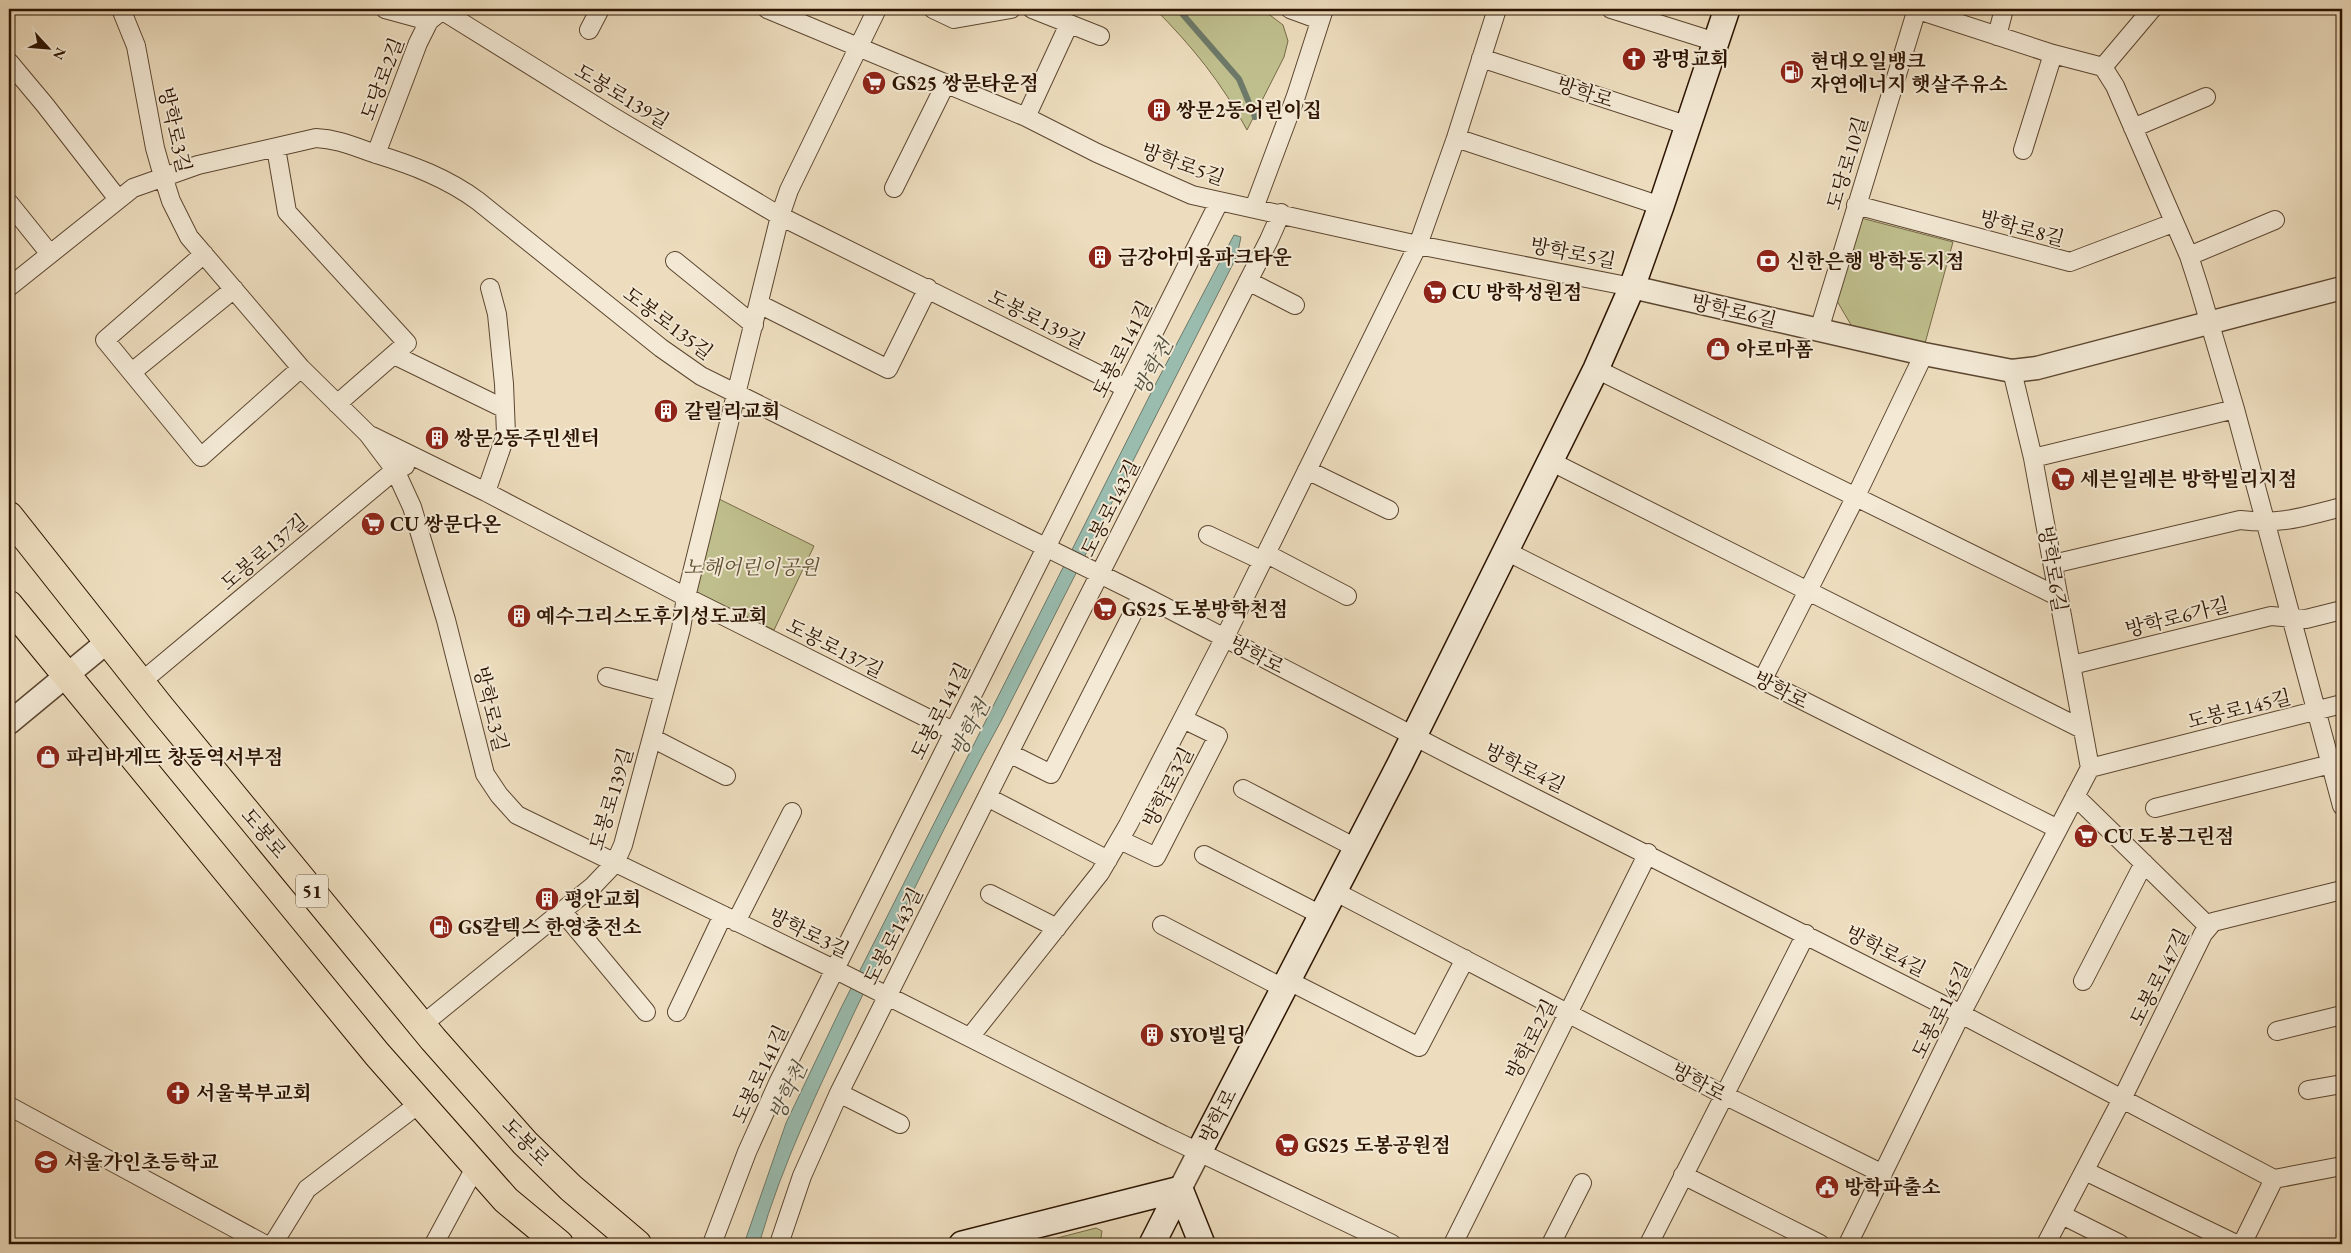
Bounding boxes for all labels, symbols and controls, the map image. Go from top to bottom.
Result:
north arrow [22,22,72,72]
street label: 도당로2길 [354,34,410,124]
text: N [49,45,70,63]
church icon: 광명교회 [1621,46,1647,72]
place label: 광명교회 [1652,46,1729,72]
place label: 현대오일뱅크 자연에너지 햇살주유소 [1810,48,2008,97]
street label: 도봉로139길 [570,58,674,134]
fuel station icon: 현대오일뱅크 자연에너지 햇살주유소 [1779,59,1805,85]
supermarket icon: GS25 쌍문타운점 [861,70,887,96]
place label: GS25 쌍문타운점 [892,70,1039,96]
street label: 방학로 [1553,71,1617,113]
street label: 방학로3길 [153,85,197,175]
building icon: 쌍문2동어린이집 [1146,97,1172,123]
place label: 쌍문2동어린이집 [1176,97,1322,123]
street label: 도당로10길 [1820,113,1874,213]
street label: 방학로5길 [1138,137,1228,191]
street label: 방학로8길 [1977,204,2067,252]
street label: 방학로5길 [1528,232,1618,274]
building icon: 금강아미움파크타운 [1087,244,1113,270]
place label: 금강아미움파크타운 [1118,244,1293,270]
bank icon: 신한은행 방학동지점 [1755,248,1781,274]
place label: 신한은행 방학동지점 [1786,248,1965,274]
supermarket icon: CU 방학성원점 [1422,279,1448,305]
place label: CU 방학성원점 [1452,279,1582,305]
street label: 도봉로135길 [618,281,718,365]
street label: 도봉로139길 [984,283,1090,355]
street label: 방학로6길 [1689,289,1779,333]
street label: 도봉로141길 [1086,296,1158,402]
water label: 방학천 [1127,332,1180,400]
shop icon: 아로마폼 [1705,336,1731,362]
place label: 아로마폼 [1736,336,1814,362]
building icon: 갈릴리교회 [653,398,679,424]
place label: 갈릴리교회 [684,398,781,424]
building icon: 쌍문2동주민센터 [424,425,450,451]
place label: 쌍문2동주민센터 [454,425,600,451]
street label: 도봉로143길 [1074,455,1146,561]
supermarket icon: 세븐일레븐 방학빌리지점 [2050,466,2076,492]
place label: 세븐일레븐 방학빌리지점 [2080,466,2297,492]
street label: 도봉로137길 [215,508,313,596]
supermarket icon: CU 쌍문다온 [360,511,386,537]
place label: CU 쌍문다온 [390,511,502,537]
street label: 방학로6길 [2033,524,2073,614]
park label: 노해어린이공원 [683,554,820,580]
street label: 방학로6가길 [2122,592,2232,642]
supermarket icon: GS25 도봉방학천점 [1092,596,1118,622]
place label: GS25 도봉방학천점 [1122,596,1288,622]
building icon: 예수그리스도후기성도교회 [506,603,532,629]
place label: 예수그리스도후기성도교회 [536,603,768,629]
street label: 도봉로137길 [782,612,888,684]
street label: 방학로 [1225,630,1289,680]
street label: 도봉로141길 [904,658,976,764]
street label: 방학로3길 [468,664,514,754]
street label: 방학로 [1749,665,1813,715]
street label: 도봉로145길 [2184,684,2294,734]
water label: 방학천 [944,693,997,761]
street label: 방학로4길 [1480,737,1570,799]
street label: 방학로3길 [1137,742,1199,832]
shop icon: 파리바게뜨 창동역서부점 [35,744,61,770]
place label: 파리바게뜨 창동역서부점 [66,744,283,770]
street label: 도봉로139길 [583,744,639,854]
street label: 도봉로 [235,802,293,864]
supermarket icon: CU 도봉그린점 [2073,823,2099,849]
place label: CU 도봉그린점 [2104,823,2234,849]
road number: 51 [296,874,328,908]
street label: 도봉로143길 [857,883,929,989]
building icon: 평안교회 [534,886,560,912]
place label: 평안교회 [564,886,641,912]
street label: 방학로3길 [764,902,854,964]
fuel station icon: GS칼텍스 한영충전소 [428,914,454,940]
place label: GS칼텍스 한영충전소 [458,914,642,940]
street label: 방학로4길 [1841,920,1931,982]
street label: 도봉로147길 [2123,924,2195,1030]
street label: 도봉로145길 [1905,957,1977,1063]
street label: 방학로2길 [1500,994,1562,1084]
street label: 도봉로141길 [726,1020,794,1128]
building icon: SYO빌딩 [1139,1022,1165,1048]
place label: SYO빌딩 [1170,1022,1246,1048]
water label: 방학천 [763,1056,814,1124]
street label: 방학로 [1667,1057,1731,1107]
church icon: 서울북부교회 [165,1080,191,1106]
place label: 서울북부교회 [196,1080,312,1106]
street label: 방학로 [1193,1084,1243,1148]
street label: 도봉로 [497,1112,555,1172]
supermarket icon: GS25 도봉공원점 [1274,1132,1300,1158]
place label: GS25 도봉공원점 [1304,1132,1451,1158]
school or university icon: 서울가인초등학교 [33,1149,59,1175]
place label: 서울가인초등학교 [64,1149,219,1175]
public building icon: 방학파출소 [1814,1174,1840,1200]
place label: 방학파출소 [1844,1174,1941,1200]

